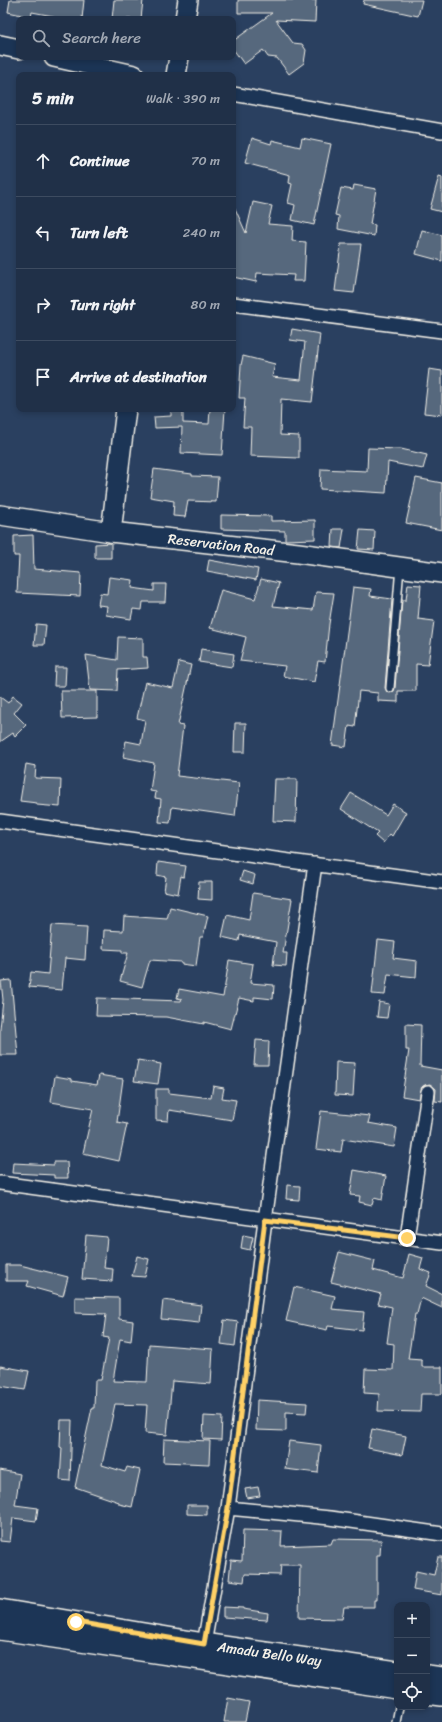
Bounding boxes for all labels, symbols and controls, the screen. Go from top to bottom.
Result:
search box [16,16,236,60]
text: Search here [62,25,141,51]
icon: search [30,27,52,49]
text: 5 min [32,83,74,113]
text: Walk · 390 m [146,87,220,110]
text: Continue [70,148,130,174]
text: 70 m [191,149,220,172]
icon: ahead [32,150,54,172]
text: Turn left [70,220,128,246]
text: 240 m [183,221,220,244]
icon: left [32,222,54,244]
text: Turn right [70,292,135,318]
text: 80 m [191,293,220,316]
icon: right [32,294,54,316]
text: Arrive at destination [70,364,207,390]
icon: arrive [32,366,54,388]
street label: Reservation Road [166,526,277,563]
route end [398,1229,416,1247]
map controls [394,1602,430,1710]
button: + [394,1602,430,1638]
route start [67,1613,85,1631]
street label: Amadu Bello Way [215,1634,324,1674]
button: − [394,1638,430,1674]
button: locate [394,1674,430,1710]

